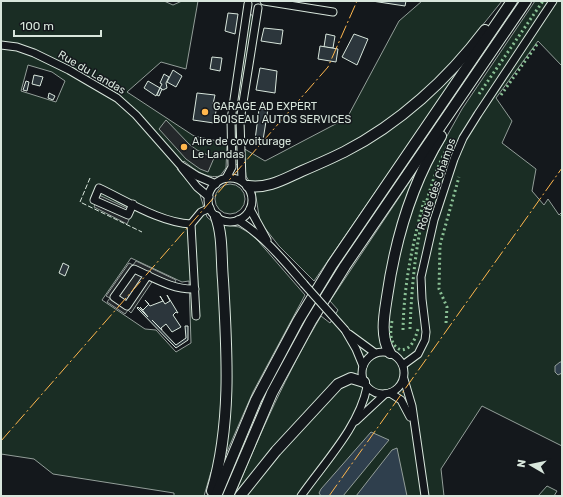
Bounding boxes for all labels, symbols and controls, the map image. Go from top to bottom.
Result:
scale bar [14,12,101,38]
text: 100 m [20,19,54,33]
street label: Rue du Landas [56,48,128,97]
place label: GARAGE AD EXPERT BOISEAU AUTOS SERVICES [213,100,351,126]
marker: GARAGE AD EXPERT BOISEAU AUTOS SERVICES [200,107,210,117]
place label: Aire de covoiturage Le Landas [192,135,291,161]
street label: Route des Champs [415,136,458,232]
marker: Aire de covoiturage Le Landas [179,142,189,152]
north arrow [511,445,551,485]
text: N [515,459,529,468]

